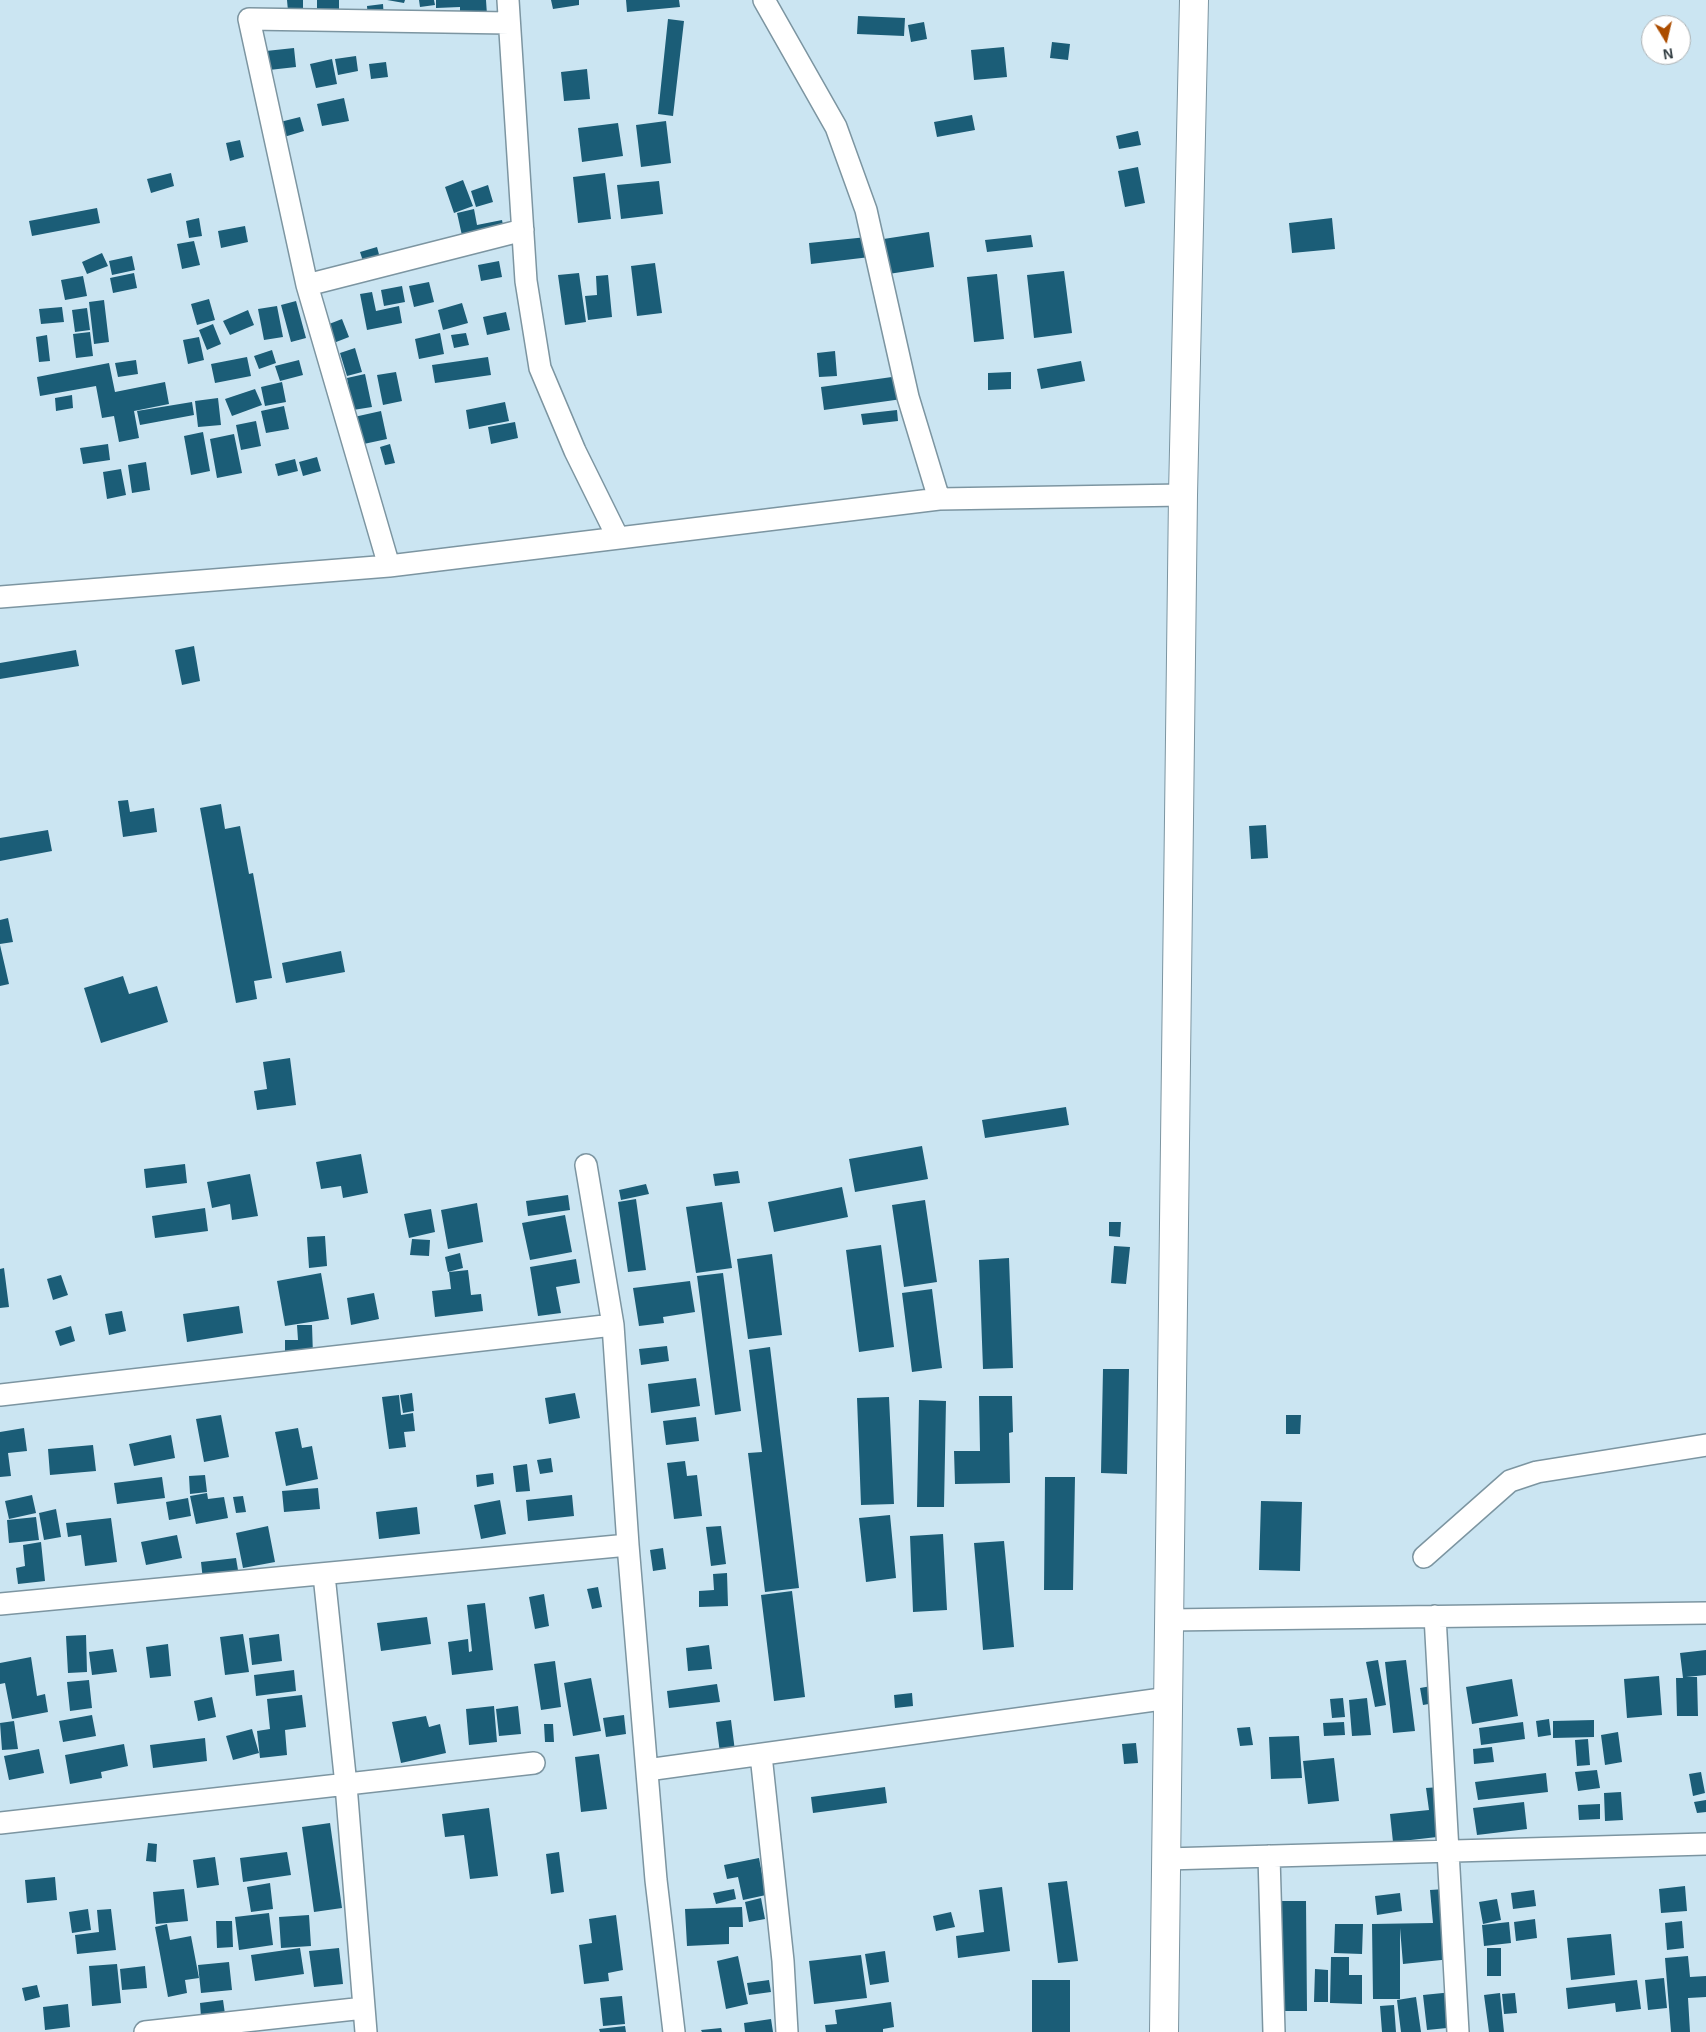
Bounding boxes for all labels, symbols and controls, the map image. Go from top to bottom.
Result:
north arrow [1641,15,1691,65]
text: N [1662,45,1674,63]

